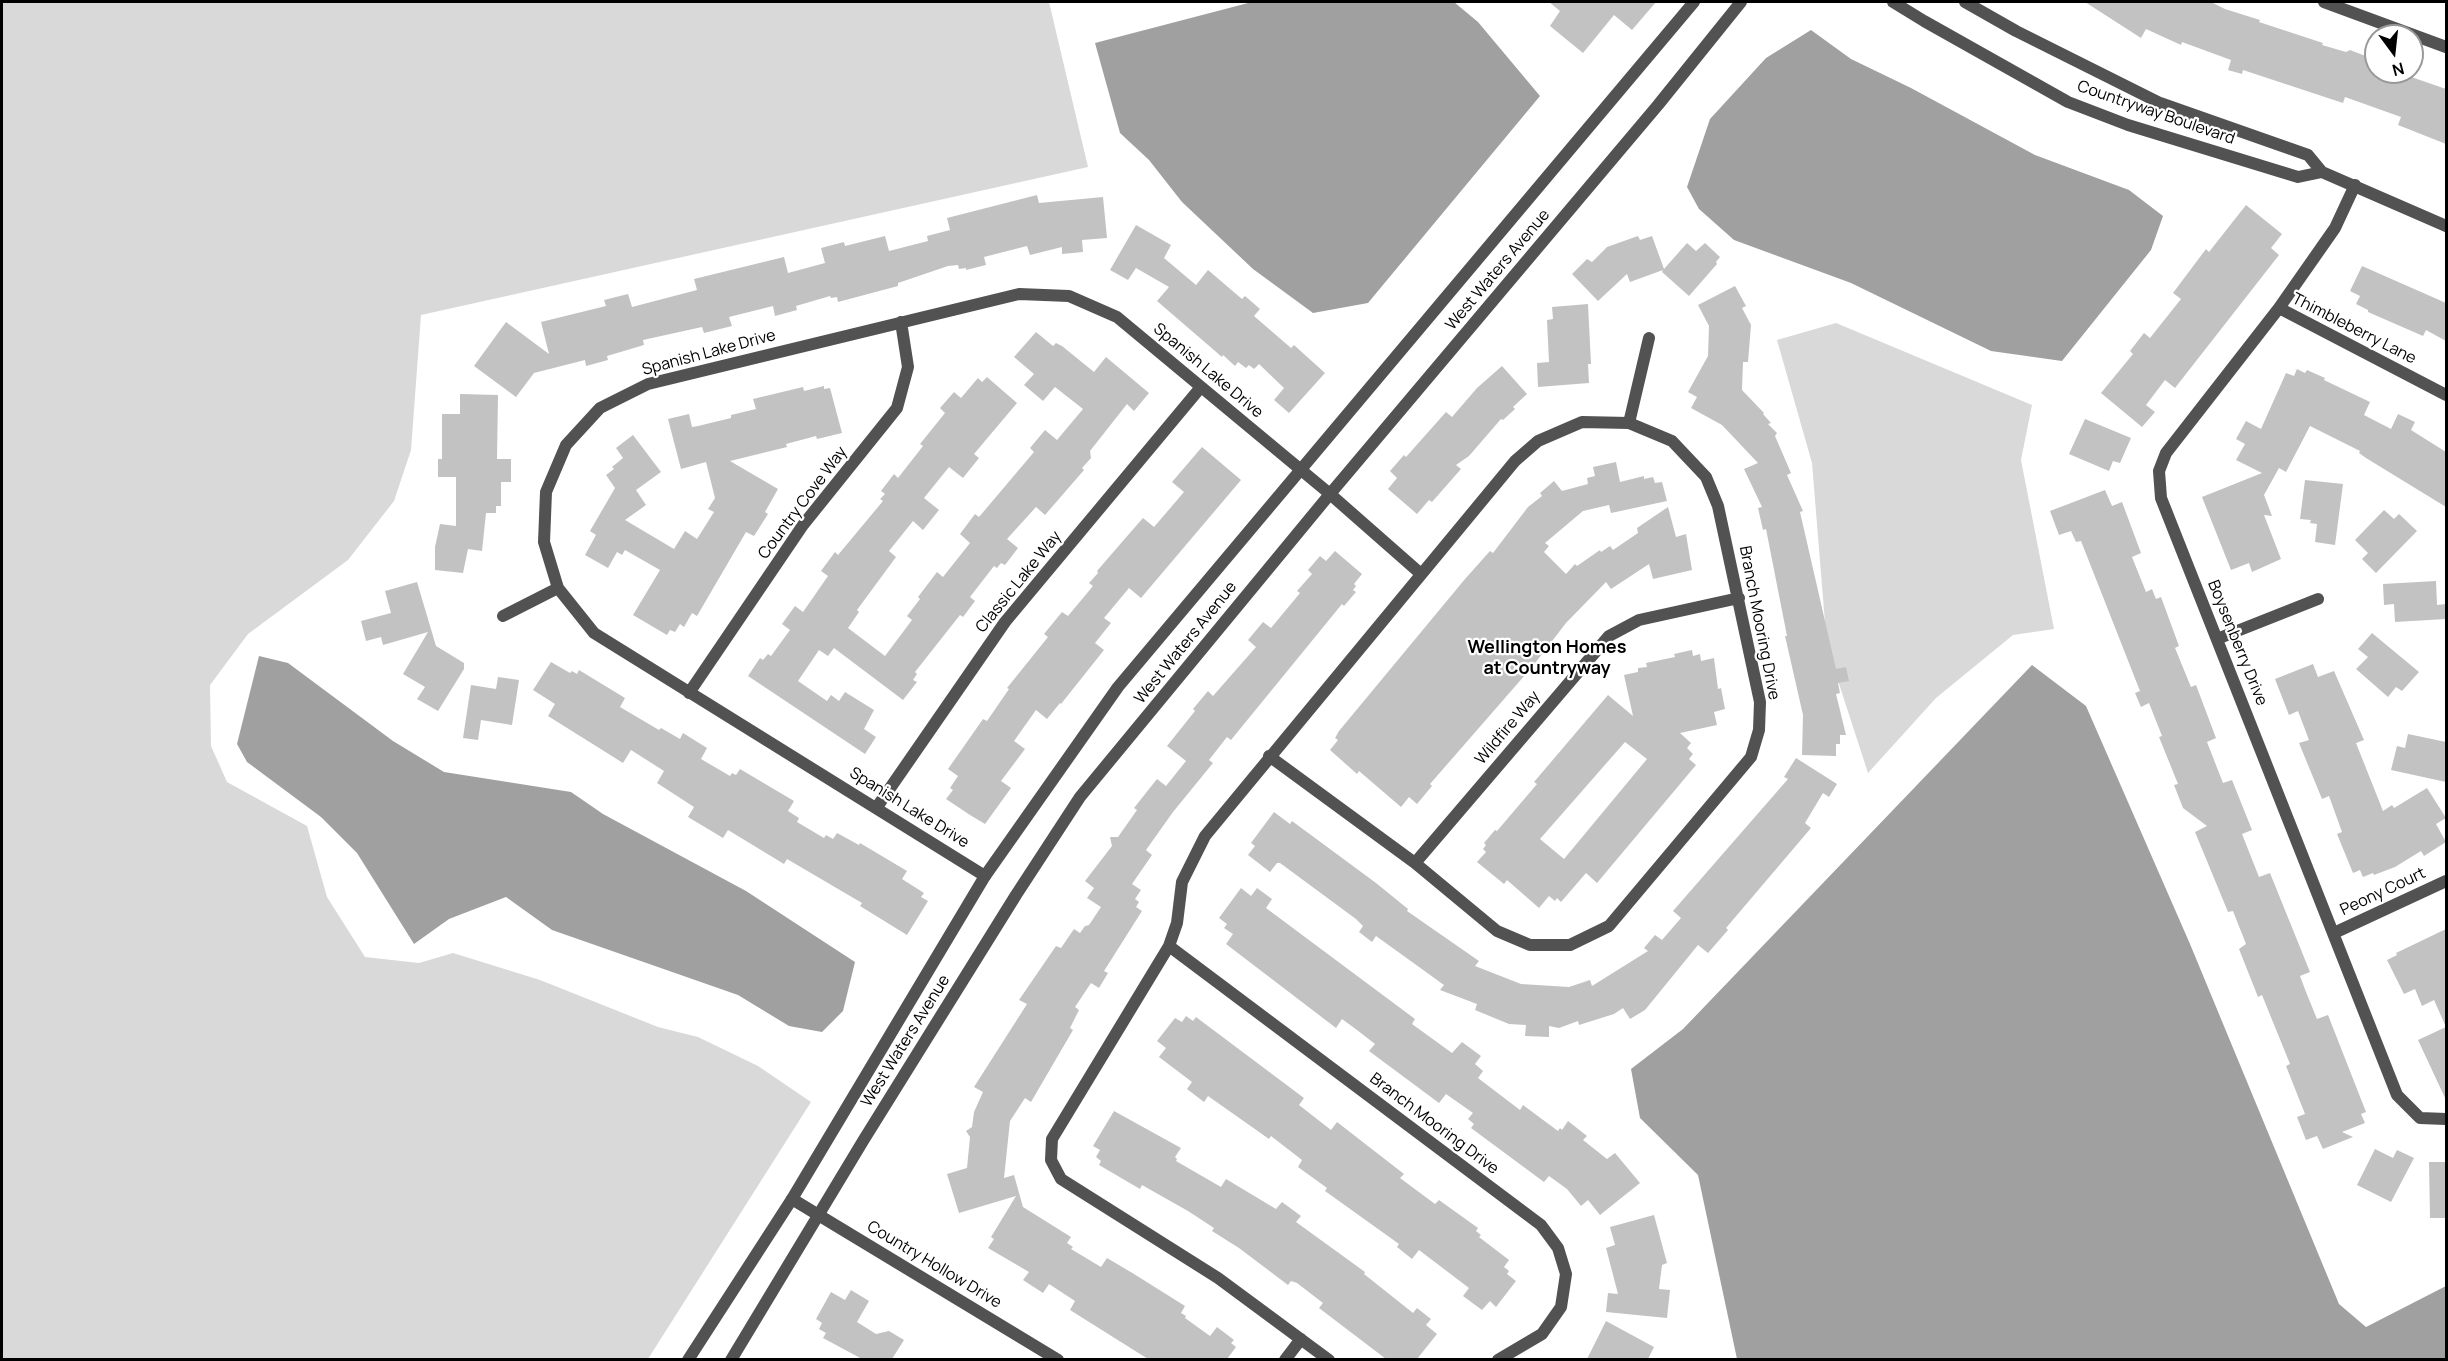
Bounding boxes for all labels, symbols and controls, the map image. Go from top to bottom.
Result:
north arrow [2364,24,2424,84]
text: N [2390,57,2407,82]
street label: Countryway Boulevard [2075,77,2237,149]
street label: West Waters Avenue [1442,206,1554,334]
street label: Thimbleberry Lane [2289,289,2419,369]
street label: Spanish Lake Drive [1149,319,1267,423]
street label: Spanish Lake Drive [640,326,778,380]
street label: Country Cove Way [755,443,851,563]
street label: Classic Lake Way [972,527,1066,637]
street label: Branch Mooring Drive [1735,544,1783,702]
street label: Boysenberry Drive [2203,577,2271,709]
street label: West Waters Avenue [1131,578,1241,708]
district label: Wellington Homes at Countryway [1468,637,1626,680]
street label: Wildfire Way [1472,687,1544,769]
street label: Spanish Lake Drive [846,763,972,853]
street label: Peony Court [2337,864,2429,920]
street label: West Waters Avenue [858,972,954,1110]
street label: Branch Mooring Drive [1366,1069,1502,1179]
street label: Country Hollow Drive [863,1217,1005,1313]

